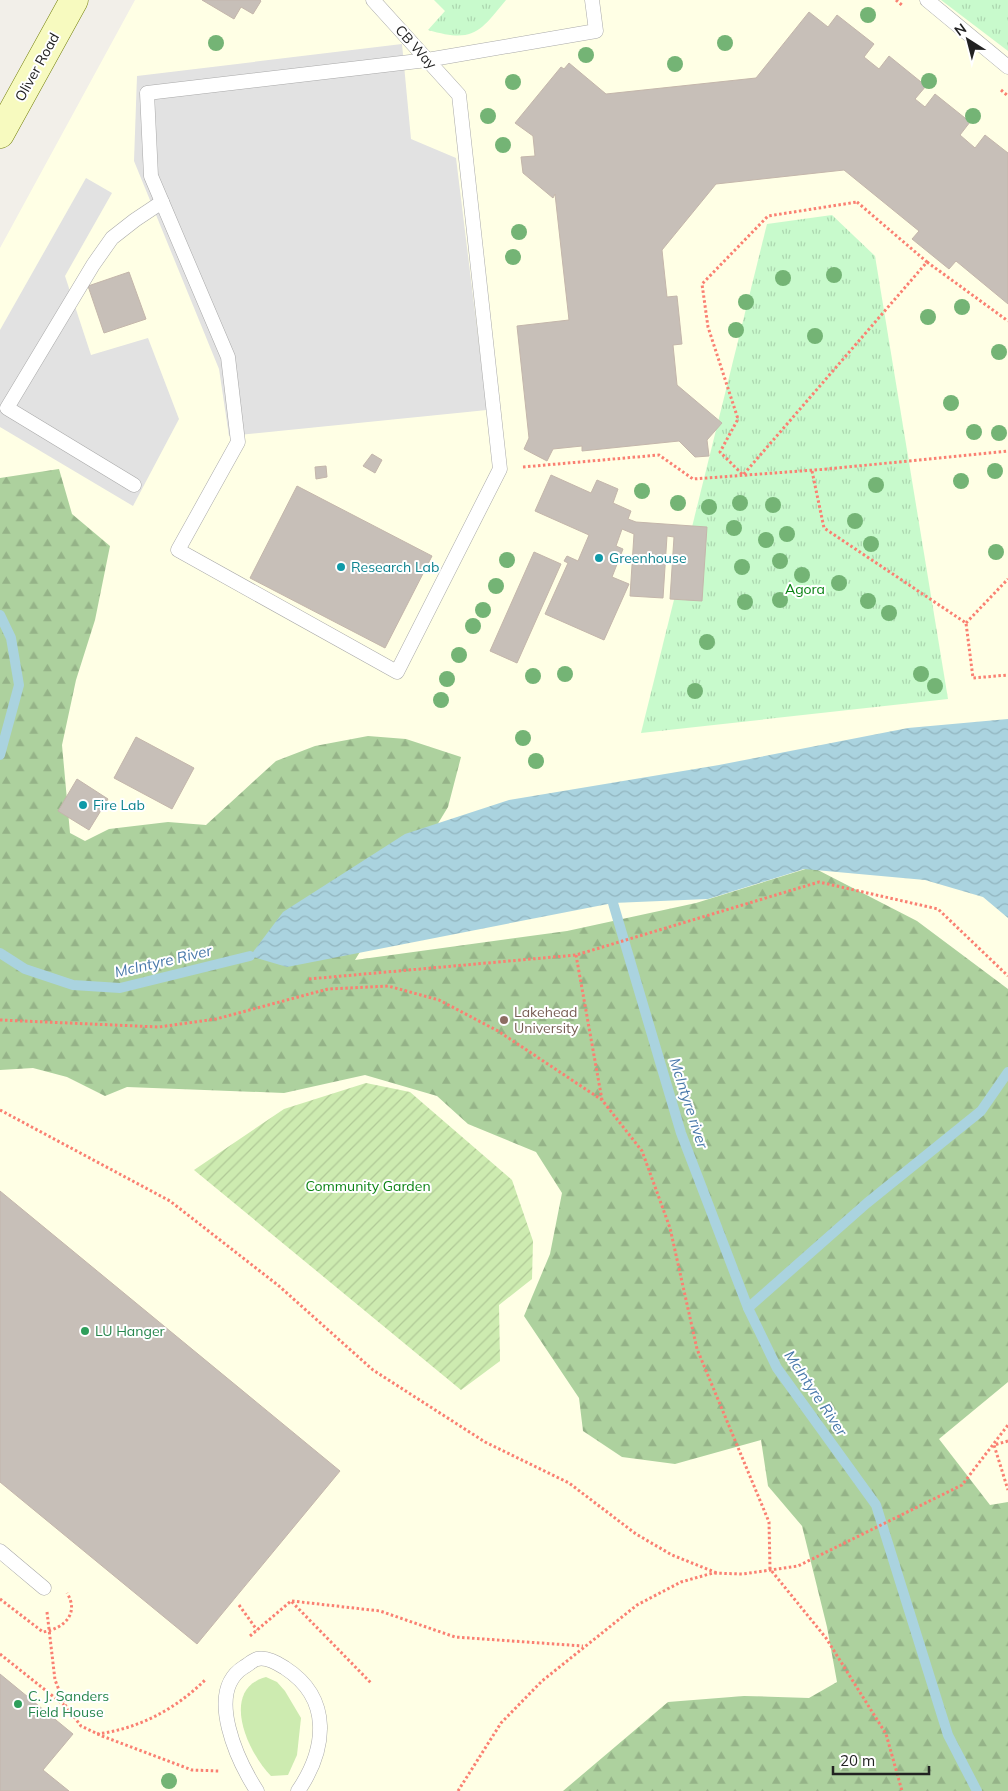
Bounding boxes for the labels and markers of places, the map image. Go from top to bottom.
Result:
place label: Greenhouse [609,549,687,567]
marker: Greenhouse [593,552,605,564]
place label: Research Lab [351,558,439,576]
marker: Research Lab [335,561,347,573]
place label: Fire Lab [93,796,145,814]
marker: Fire Lab [77,799,89,811]
place label: Lakehead University [514,1003,579,1037]
marker: Lakehead University [498,1014,510,1026]
place label: LU Hanger [95,1322,166,1340]
marker: LU Hanger [79,1325,91,1337]
place label: C. J. Sanders Field House [28,1687,109,1721]
marker: C. J. Sanders Field House [12,1698,24,1710]

